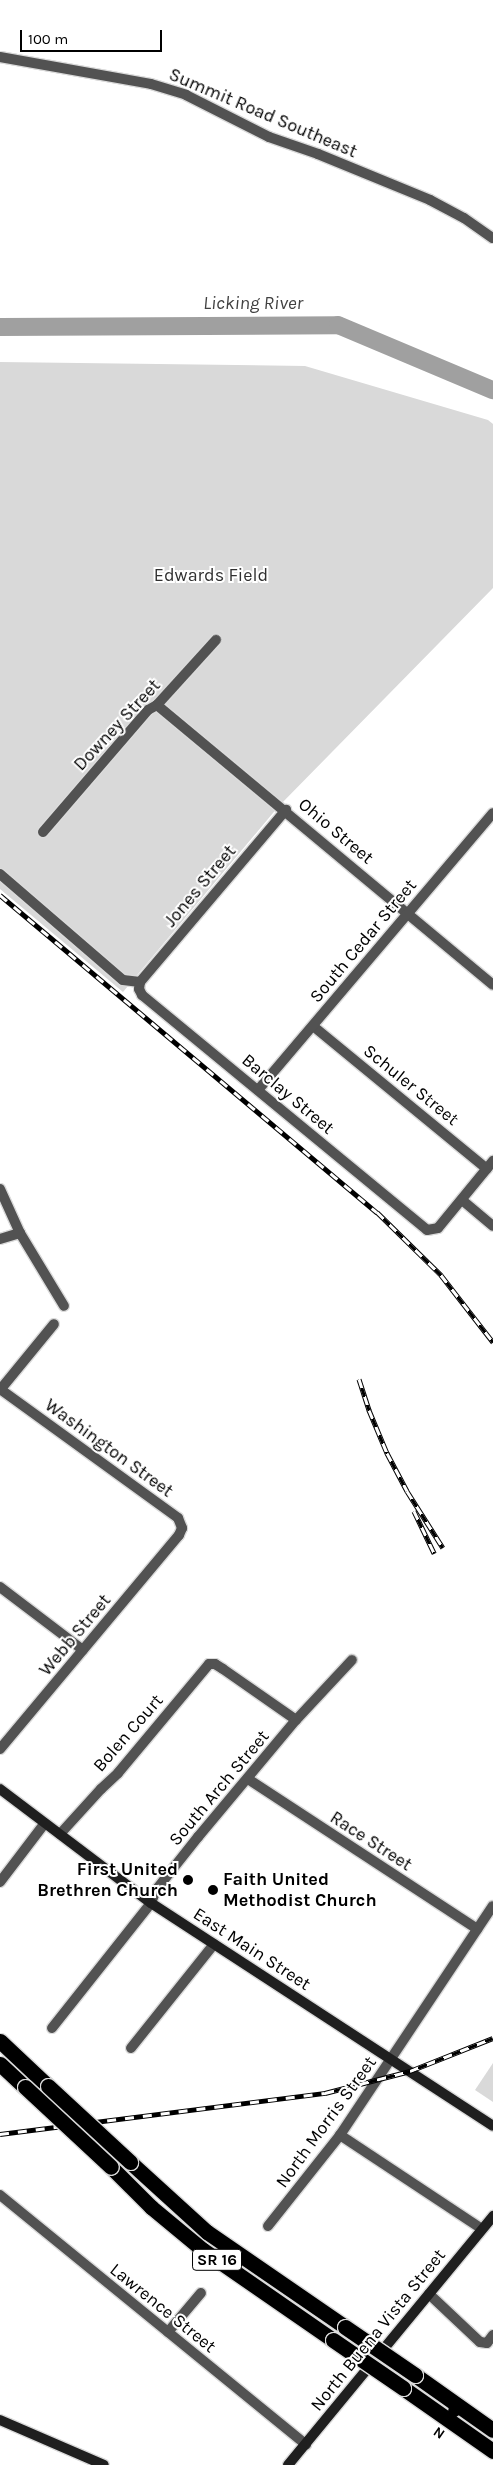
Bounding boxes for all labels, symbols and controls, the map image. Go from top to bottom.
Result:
scale bar [22,20,165,52]
text: 100 m [28,30,68,48]
street label: Summit Road Southeast [166,64,360,162]
water label: Licking River [203,293,303,315]
park label: Edwards Field [154,564,268,586]
street label: Downey Street [69,675,165,775]
street label: Ohio Street [294,793,378,869]
street label: Jones Street [159,841,241,931]
street label: South Cedar Street [305,875,421,1007]
street label: Schuler Street [359,1040,463,1130]
street label: Barclay Street [237,1049,339,1139]
street label: Washington Street [41,1394,177,1502]
street label: Webb Street [35,1590,115,1680]
street label: Bolen Court [89,1690,167,1776]
street label: South Arch Street [164,1726,274,1850]
street label: Race Street [326,1807,416,1875]
place label: First United Brethren Church [37,1859,178,1902]
place label: Faith United Methodist Church [223,1869,377,1912]
marker: First United Brethren Church [182,1874,194,1886]
marker: Faith United Methodist Church [207,1884,219,1896]
street label: East Main Street [189,1903,315,1995]
street label: North Morris Street [271,2052,381,2192]
street label: North Buena Vista Street [306,2245,450,2415]
road number: SR 16 [192,2246,242,2274]
street label: Lawrence Street [106,2259,220,2357]
north arrow [423,2395,473,2445]
text: N [430,2423,448,2443]

